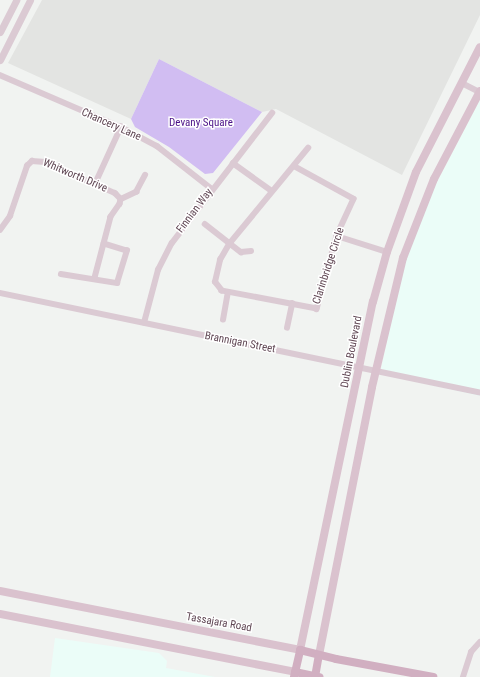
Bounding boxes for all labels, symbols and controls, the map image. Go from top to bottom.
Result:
street label: Chancery Lane [79,106,143,144]
park label: Devany Square [169,116,233,130]
street label: Whitworth Drive [41,156,109,196]
street label: Finnian Way [174,186,216,236]
street label: Clarinbridge Circle [310,226,348,306]
street label: Dublin Boulevard [339,315,365,389]
street label: Brannigan Street [203,330,277,356]
street label: Tassajara Road [185,611,253,635]

